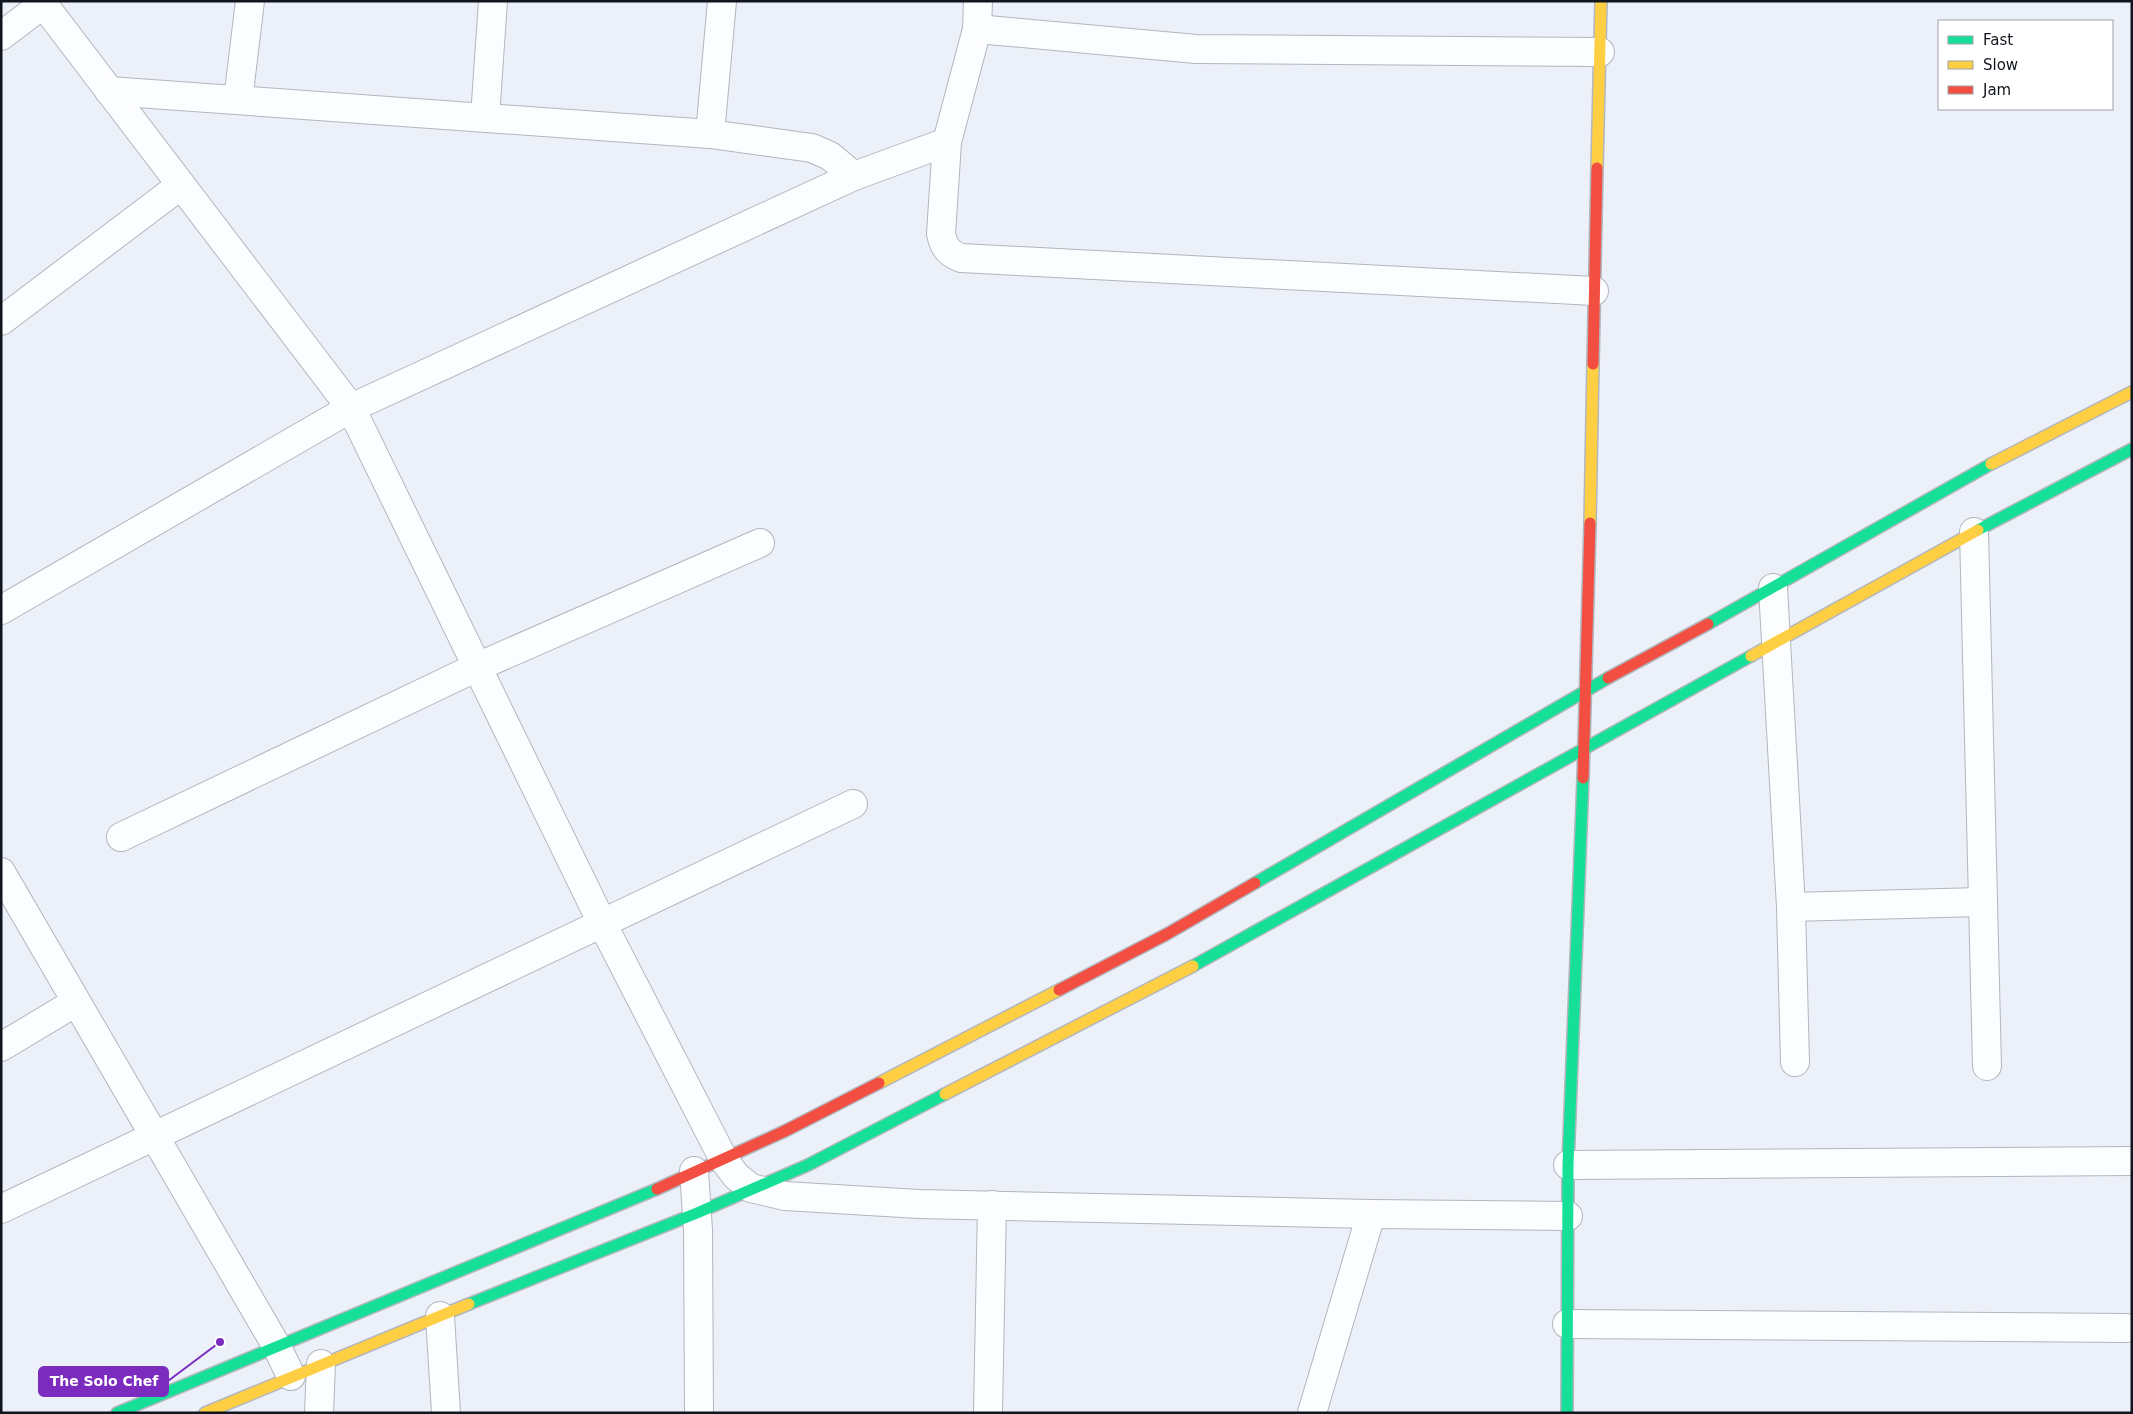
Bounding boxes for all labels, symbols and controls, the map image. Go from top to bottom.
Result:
legend [1938,20,2113,110]
text: Fast [1983,31,2013,49]
text: Slow [1983,56,2018,74]
text: Jam [1982,81,2011,99]
callout: The Solo Chef [39,1367,168,1396]
text: The Solo Chef [50,1373,159,1389]

